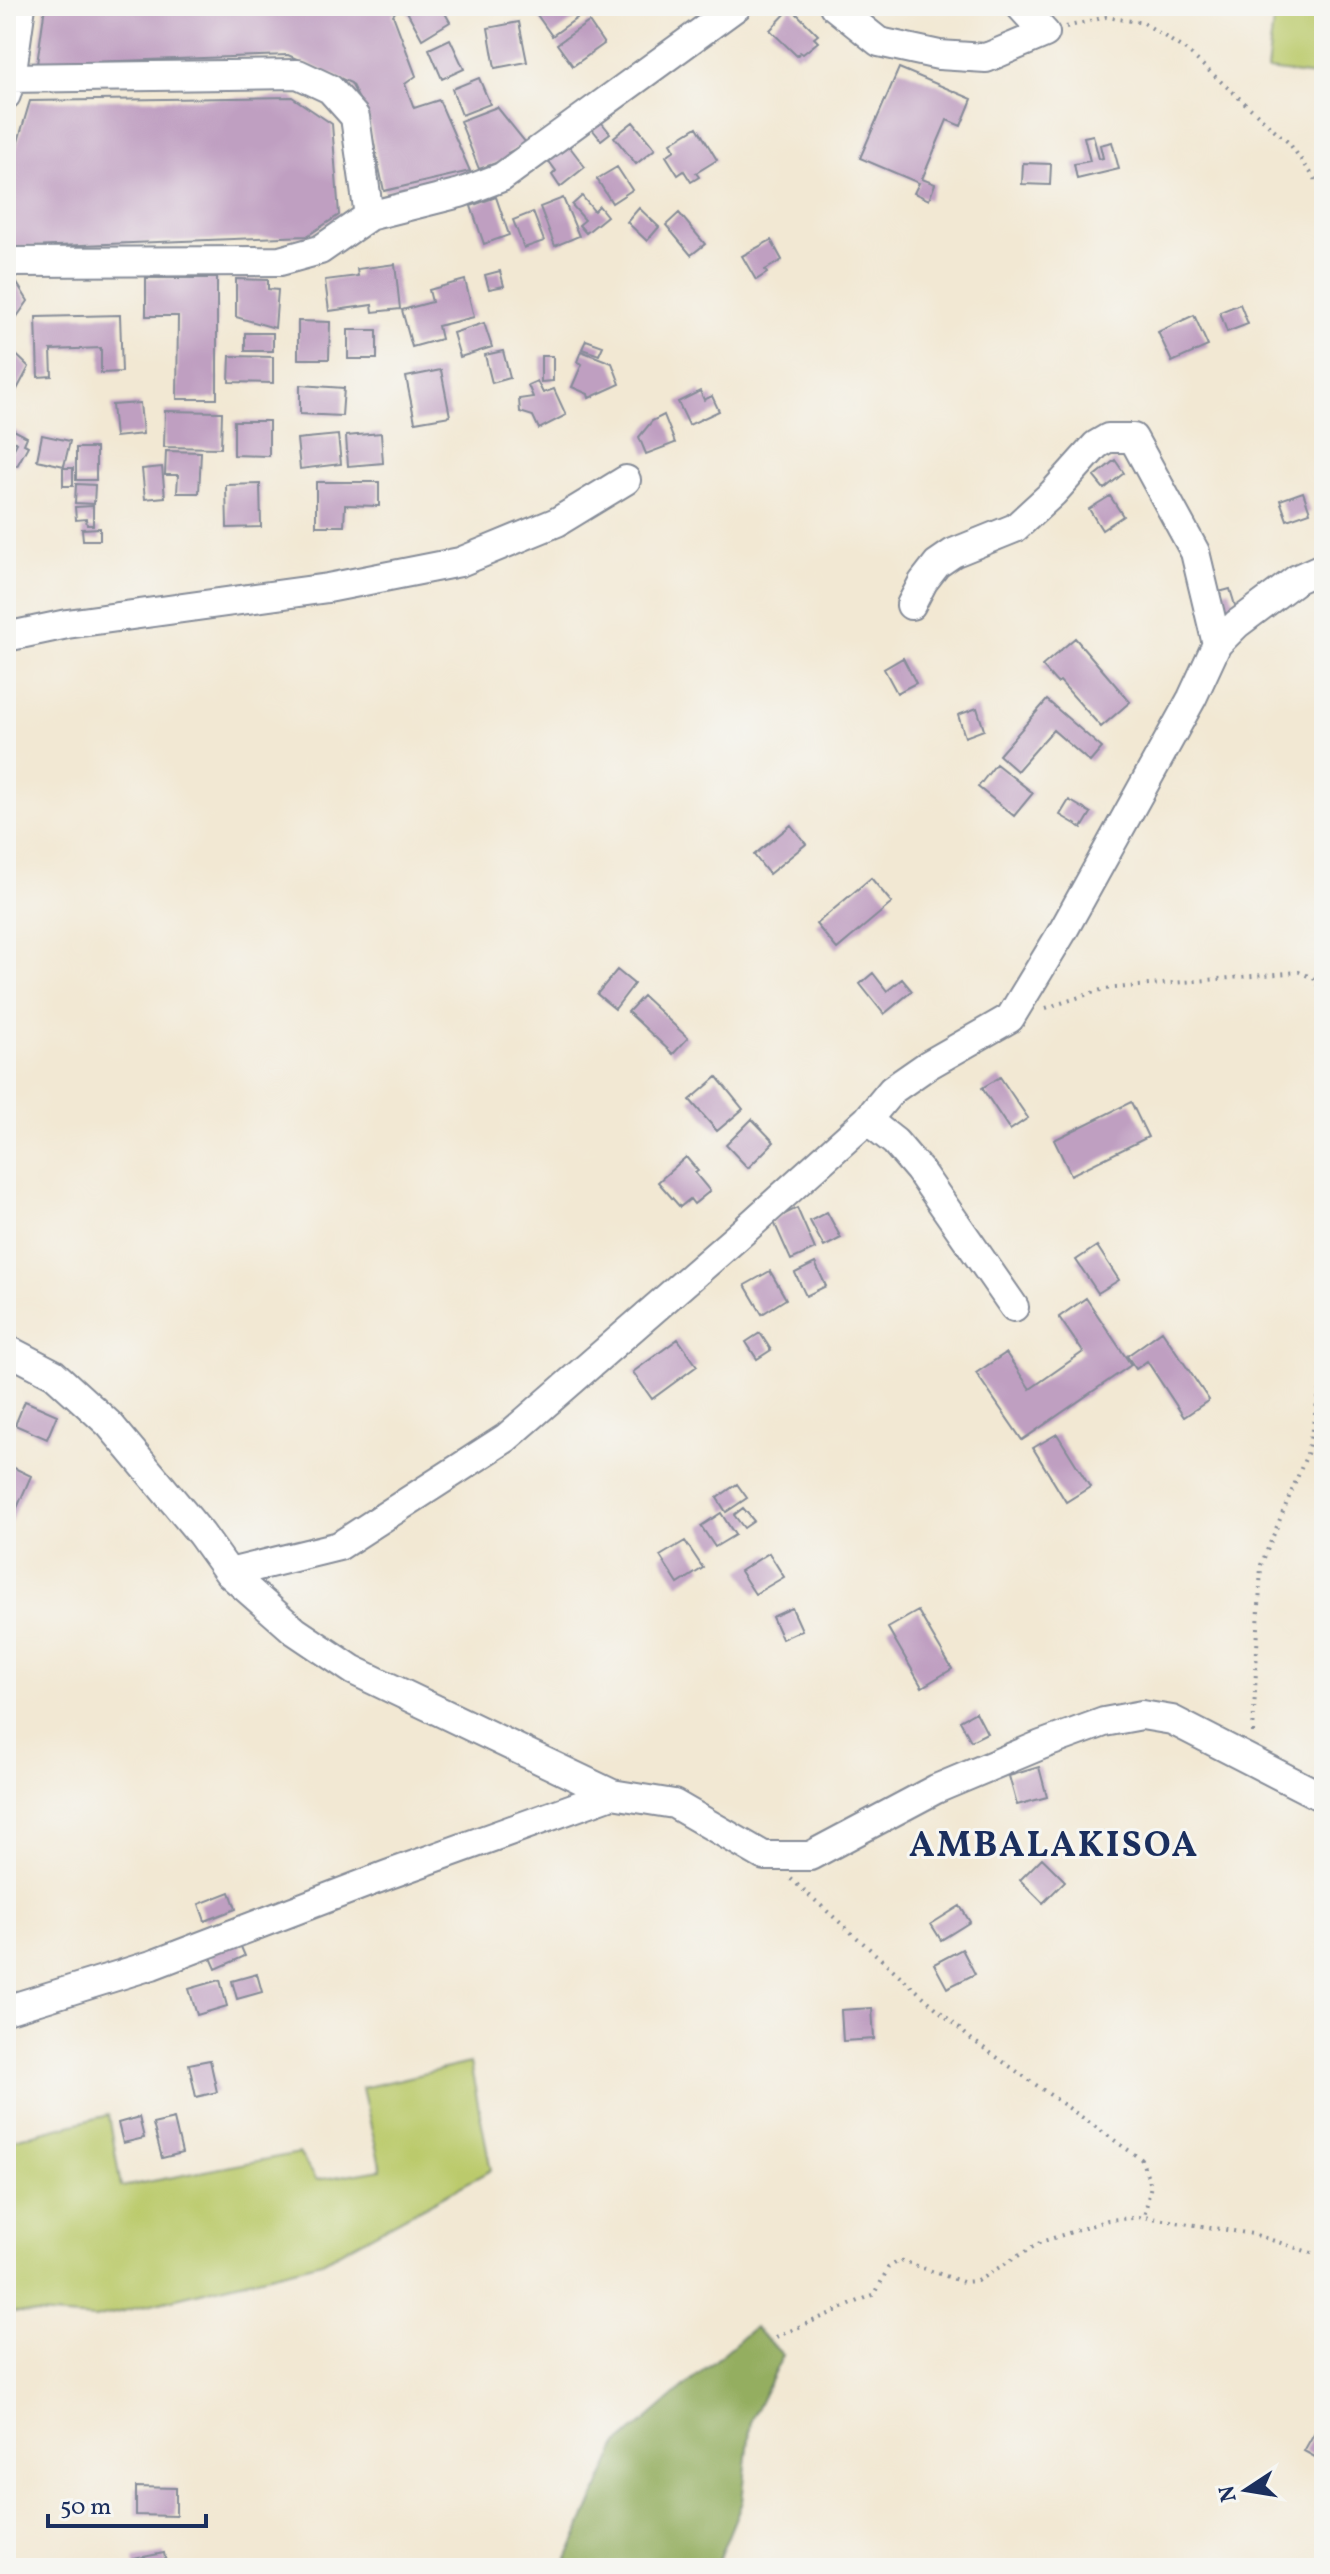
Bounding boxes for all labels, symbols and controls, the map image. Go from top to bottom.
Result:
district label: AMBALAKISOA [909,1822,1199,1872]
north arrow [1206,2450,1286,2530]
scale bar [48,2478,206,2528]
text: N [1212,2483,1246,2505]
text: 50 m [60,2491,112,2525]

